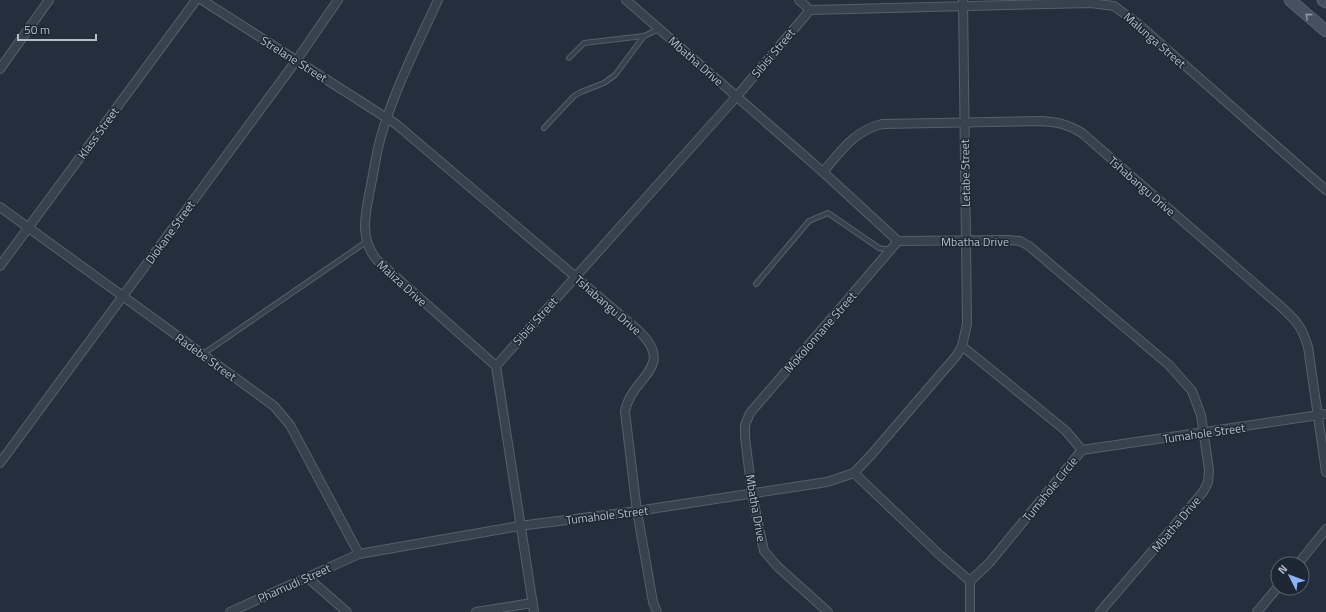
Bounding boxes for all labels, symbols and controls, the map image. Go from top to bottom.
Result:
street label: Malunga Street [1120,7,1191,73]
one-way arrow [1305,13,1313,20]
scale bar [18,16,96,42]
text: 50 m [24,20,50,39]
street label: Sibisi Street [746,23,800,82]
street label: Strelane Street [257,31,332,87]
street label: Mbatha Drive [664,32,728,90]
street label: Klass Street [73,102,124,163]
street label: Letabe Street [955,138,975,207]
street label: Tshabangu Drive [1104,151,1180,221]
street label: Diokane Street [140,196,200,268]
street label: Mbatha Drive [941,232,1009,251]
street label: Maliza Drive [373,255,431,311]
street label: Tshabangu Drive [570,270,646,340]
street label: Mokolonnane Street [779,287,861,377]
street label: Sibisi Street [508,292,563,350]
street label: Radebe Street [171,328,241,386]
street label: Tumahole Street [1162,418,1247,448]
street label: Tumahole Circle [1018,452,1082,526]
street label: Mbatha Drive [741,473,771,543]
street label: Mbatha Drive [1147,492,1205,556]
street label: Tumahole Street [565,500,650,529]
north arrow [1270,556,1310,596]
street label: Phamudi Street [254,558,334,608]
text: N [1274,561,1291,577]

